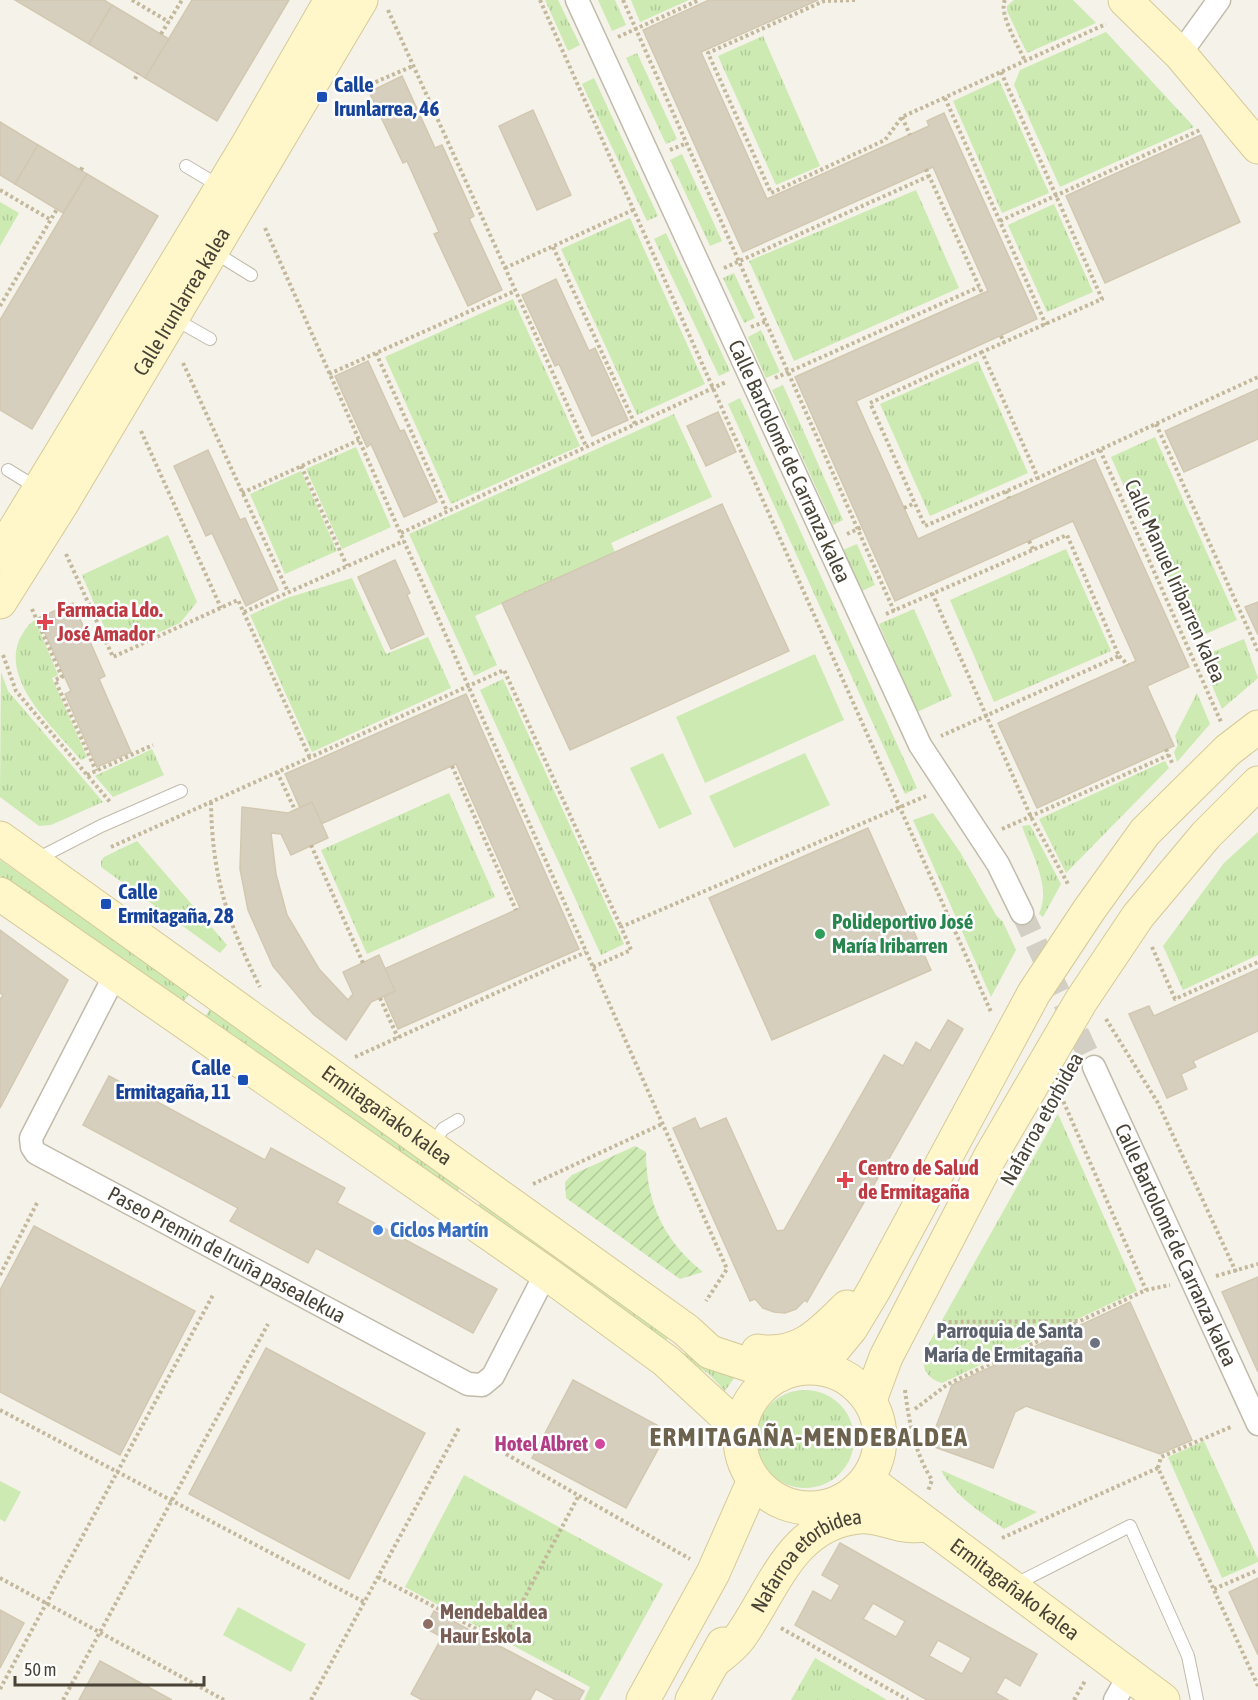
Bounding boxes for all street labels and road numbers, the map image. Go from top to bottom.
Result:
street label: Calle Irunlarrea kalea [128,223,234,380]
street label: Calle Bartolomé de Carranza kalea [724,336,857,586]
street label: Calle Manuel Iribarren kalea [1120,475,1232,686]
street label: Nafarroa etorbidea [995,1048,1088,1189]
street label: Ermitagañako kalea [318,1060,457,1169]
street label: Calle Bartolomé de Carranza kalea [1111,1120,1243,1370]
street label: Paseo Premin de Iruña pasealekua [104,1181,350,1327]
street label: Nafarroa etorbidea [745,1504,863,1616]
street label: Ermitagañako kalea [946,1533,1084,1644]

